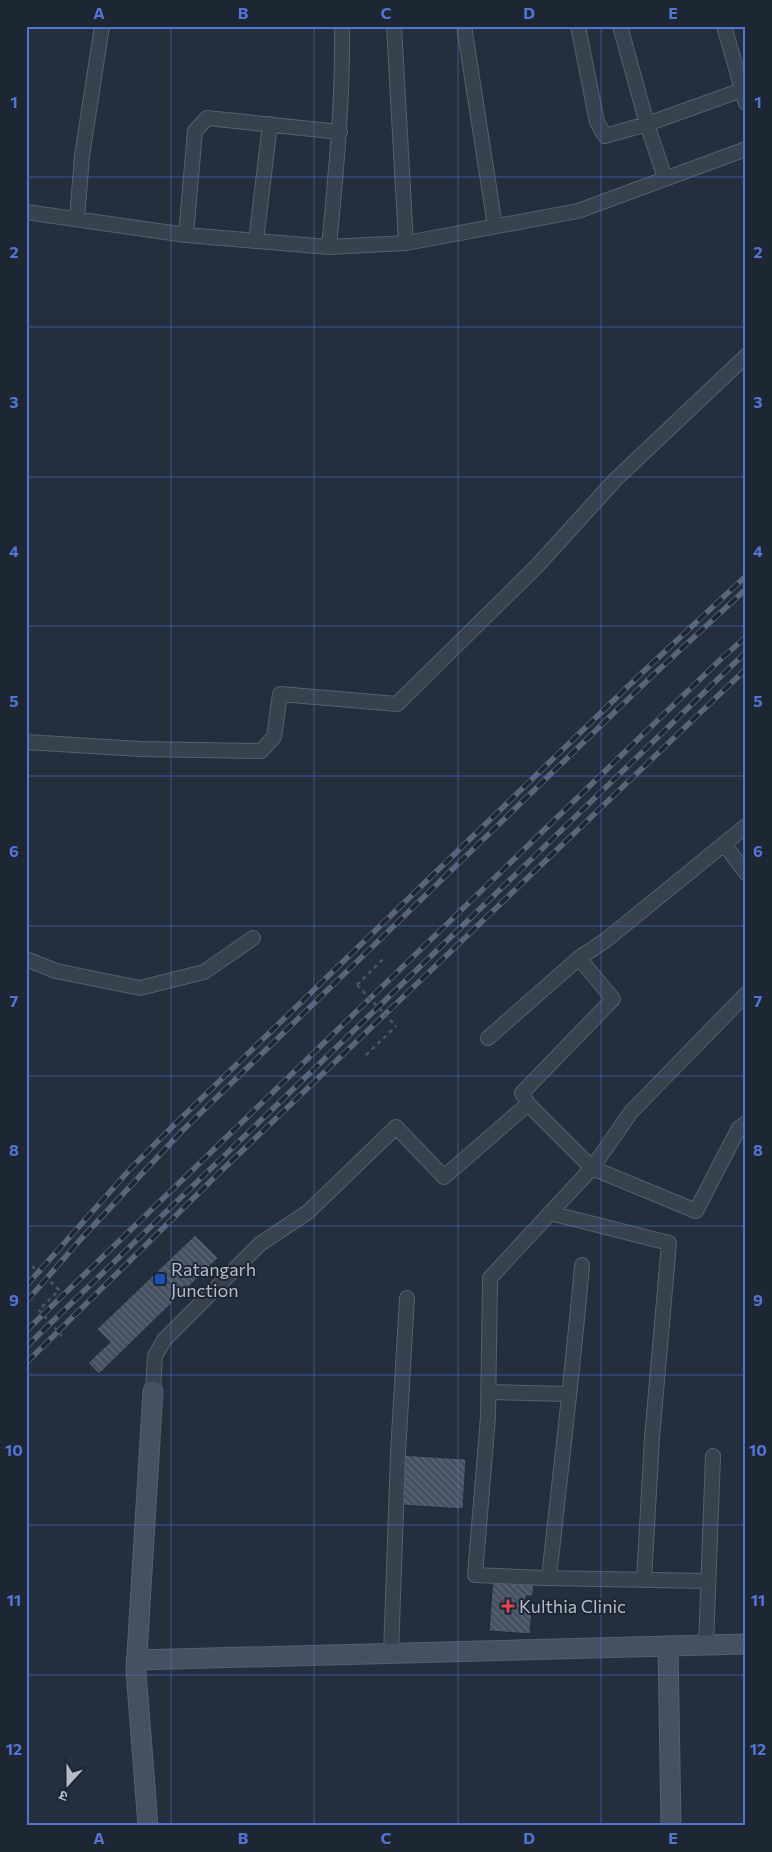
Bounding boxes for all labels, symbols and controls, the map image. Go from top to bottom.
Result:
text: A [93,3,105,22]
text: B [238,3,249,22]
text: C [381,3,392,22]
text: D [523,3,535,22]
text: E [668,3,678,22]
text: 1 [10,92,18,111]
text: 1 [754,92,762,111]
text: 2 [9,242,19,261]
text: 2 [753,242,763,261]
text: 3 [9,392,19,411]
text: 3 [753,392,763,411]
text: 4 [9,541,19,560]
text: 4 [753,541,763,560]
text: 5 [9,691,19,710]
text: 5 [753,691,763,710]
text: 6 [9,841,19,860]
text: 6 [753,841,763,860]
text: 7 [10,991,19,1010]
text: 7 [754,991,763,1010]
text: 8 [9,1140,19,1159]
text: 8 [753,1140,763,1159]
place label: Ratangarh Junction [171,1258,256,1301]
marker: Ratangarh Junction [153,1272,167,1286]
text: 9 [9,1290,19,1309]
text: 9 [753,1290,763,1309]
text: 10 [5,1440,23,1459]
text: 10 [749,1440,767,1459]
text: 11 [7,1590,21,1609]
text: 11 [751,1590,765,1609]
place label: Kulthia Clinic [519,1595,626,1617]
marker: Kulthia Clinic [501,1599,515,1613]
text: 12 [6,1739,22,1758]
text: 12 [750,1739,766,1758]
north arrow [42,1760,92,1810]
text: उ [56,1787,70,1806]
text: A [93,1828,105,1847]
text: B [238,1828,249,1847]
text: C [381,1828,392,1847]
text: D [523,1828,535,1847]
text: E [668,1828,678,1847]

